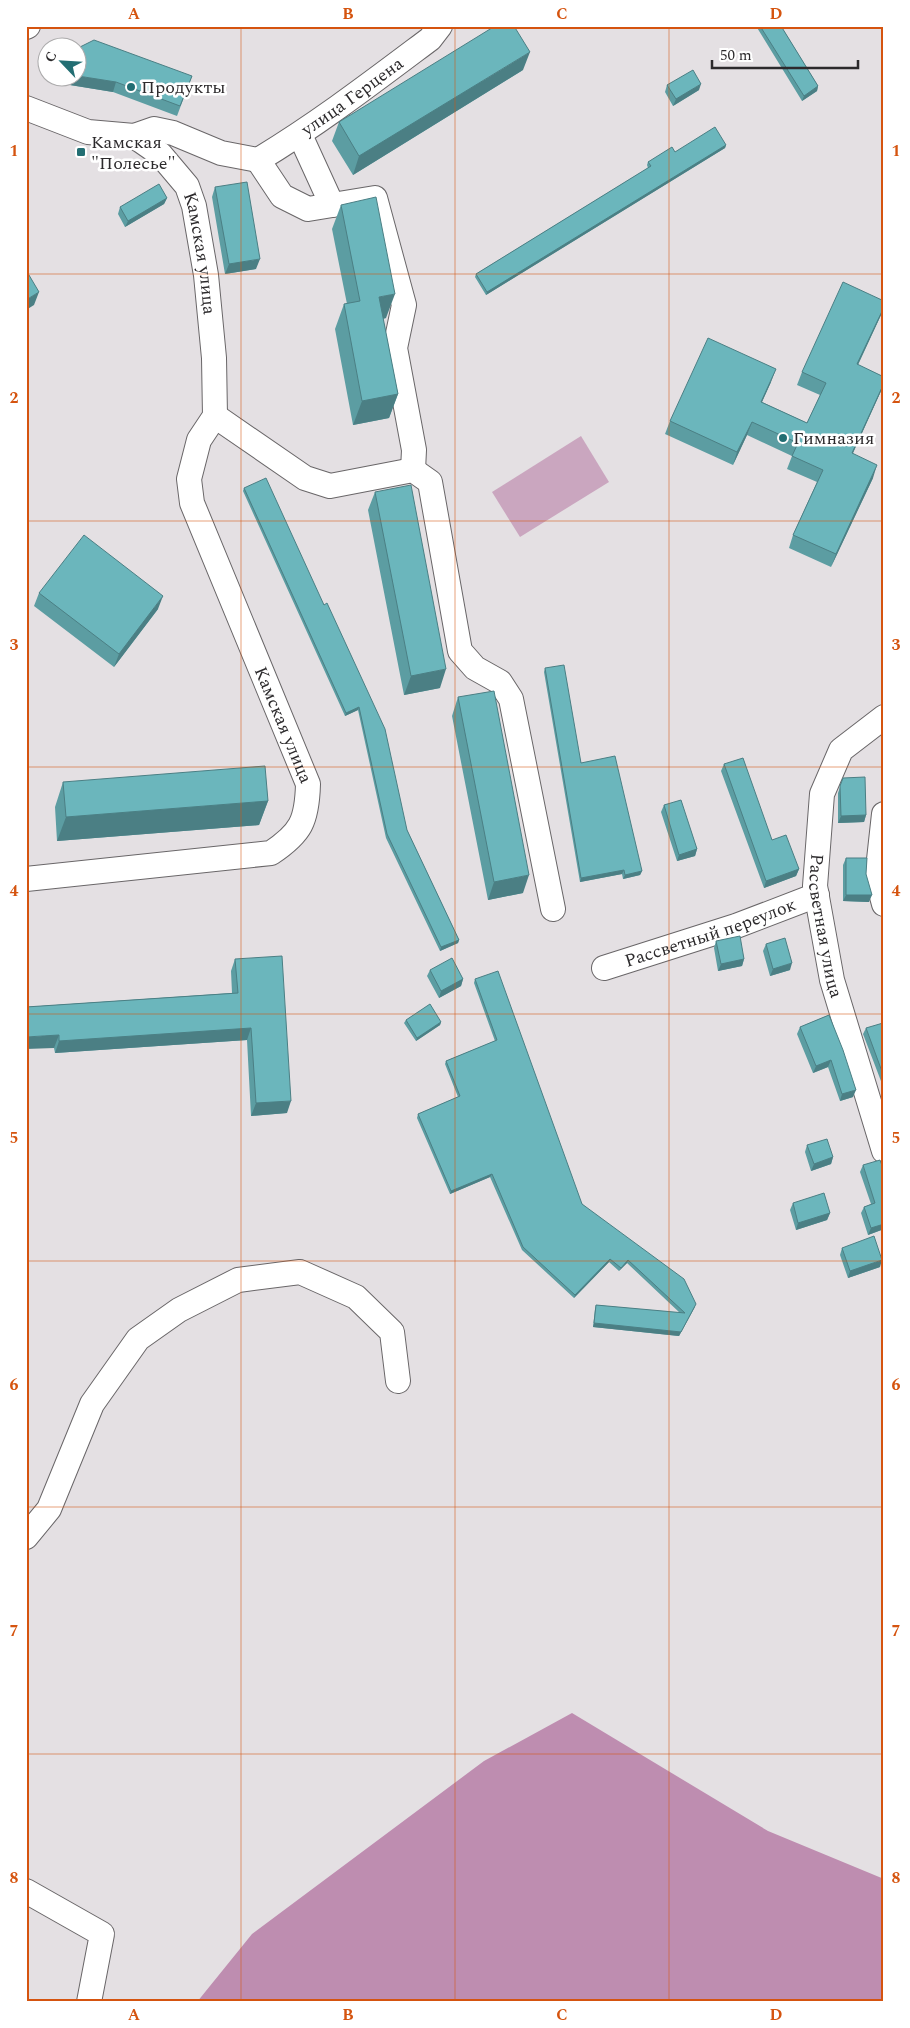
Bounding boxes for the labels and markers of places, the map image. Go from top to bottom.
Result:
place label: Продукты [141,74,226,101]
marker: Продукты [125,81,137,93]
place label: Камская "Полесье" [91,129,176,177]
marker: Камская "Полесье" [75,146,87,158]
place label: Гимназия [793,425,874,452]
marker: Гимназия [777,432,789,444]

